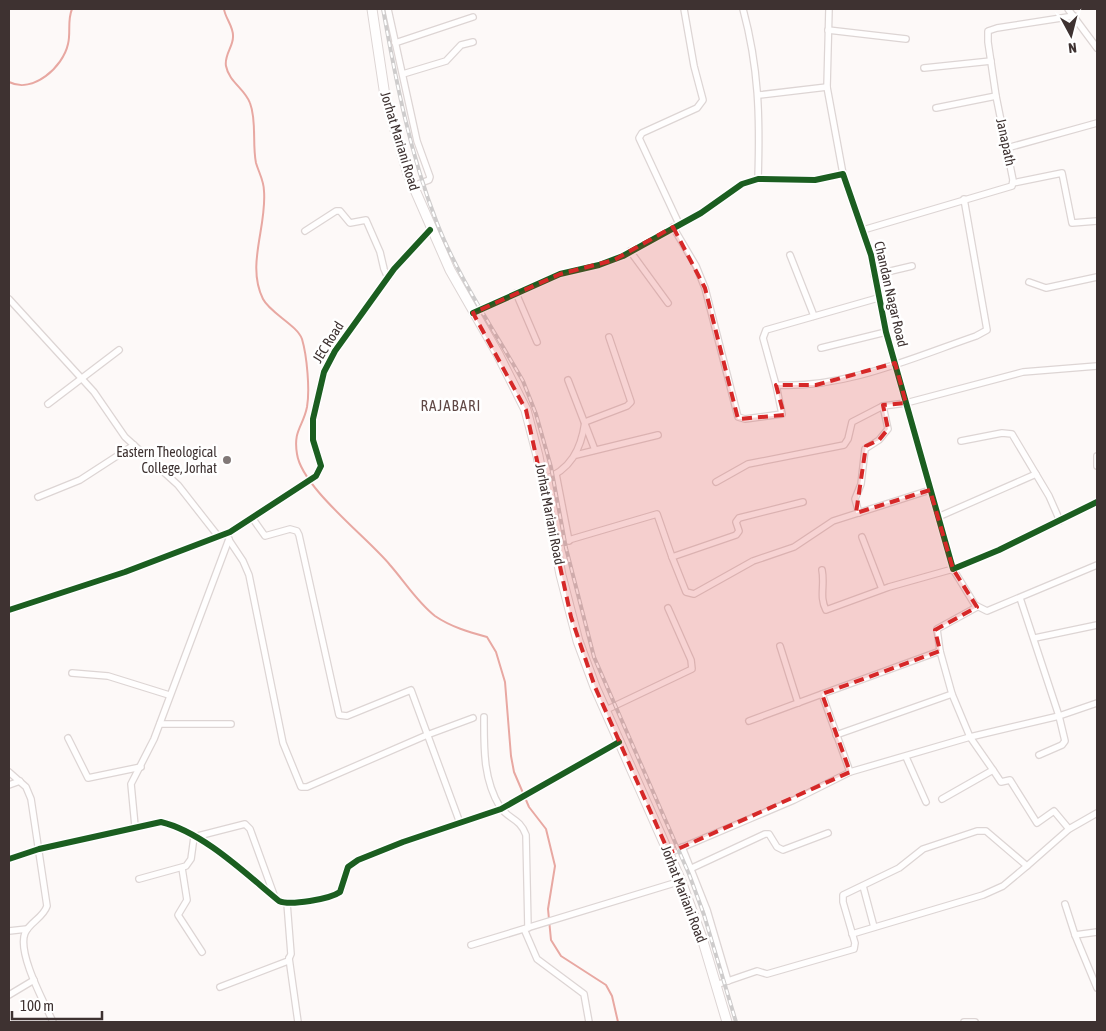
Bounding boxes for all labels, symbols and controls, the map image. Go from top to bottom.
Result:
north arrow [1046,10,1096,60]
text: N [1068,39,1078,56]
street label: Jorhat Mariani Road [377,89,423,193]
street label: Janapath [993,117,1019,167]
street label: Chandan Nagar Road [871,240,911,348]
street label: JEC Road [309,319,347,365]
district label: RAJABARI [421,397,481,414]
place label: Eastern Theological College, Jorhat [116,444,217,476]
marker: Eastern Theological College, Jorhat [221,454,233,466]
street label: Jorhat Mariani Road [532,462,568,566]
street label: Jorhat Mariani Road [658,843,710,945]
scale bar [12,988,102,1020]
text: 100 m [20,997,54,1014]

